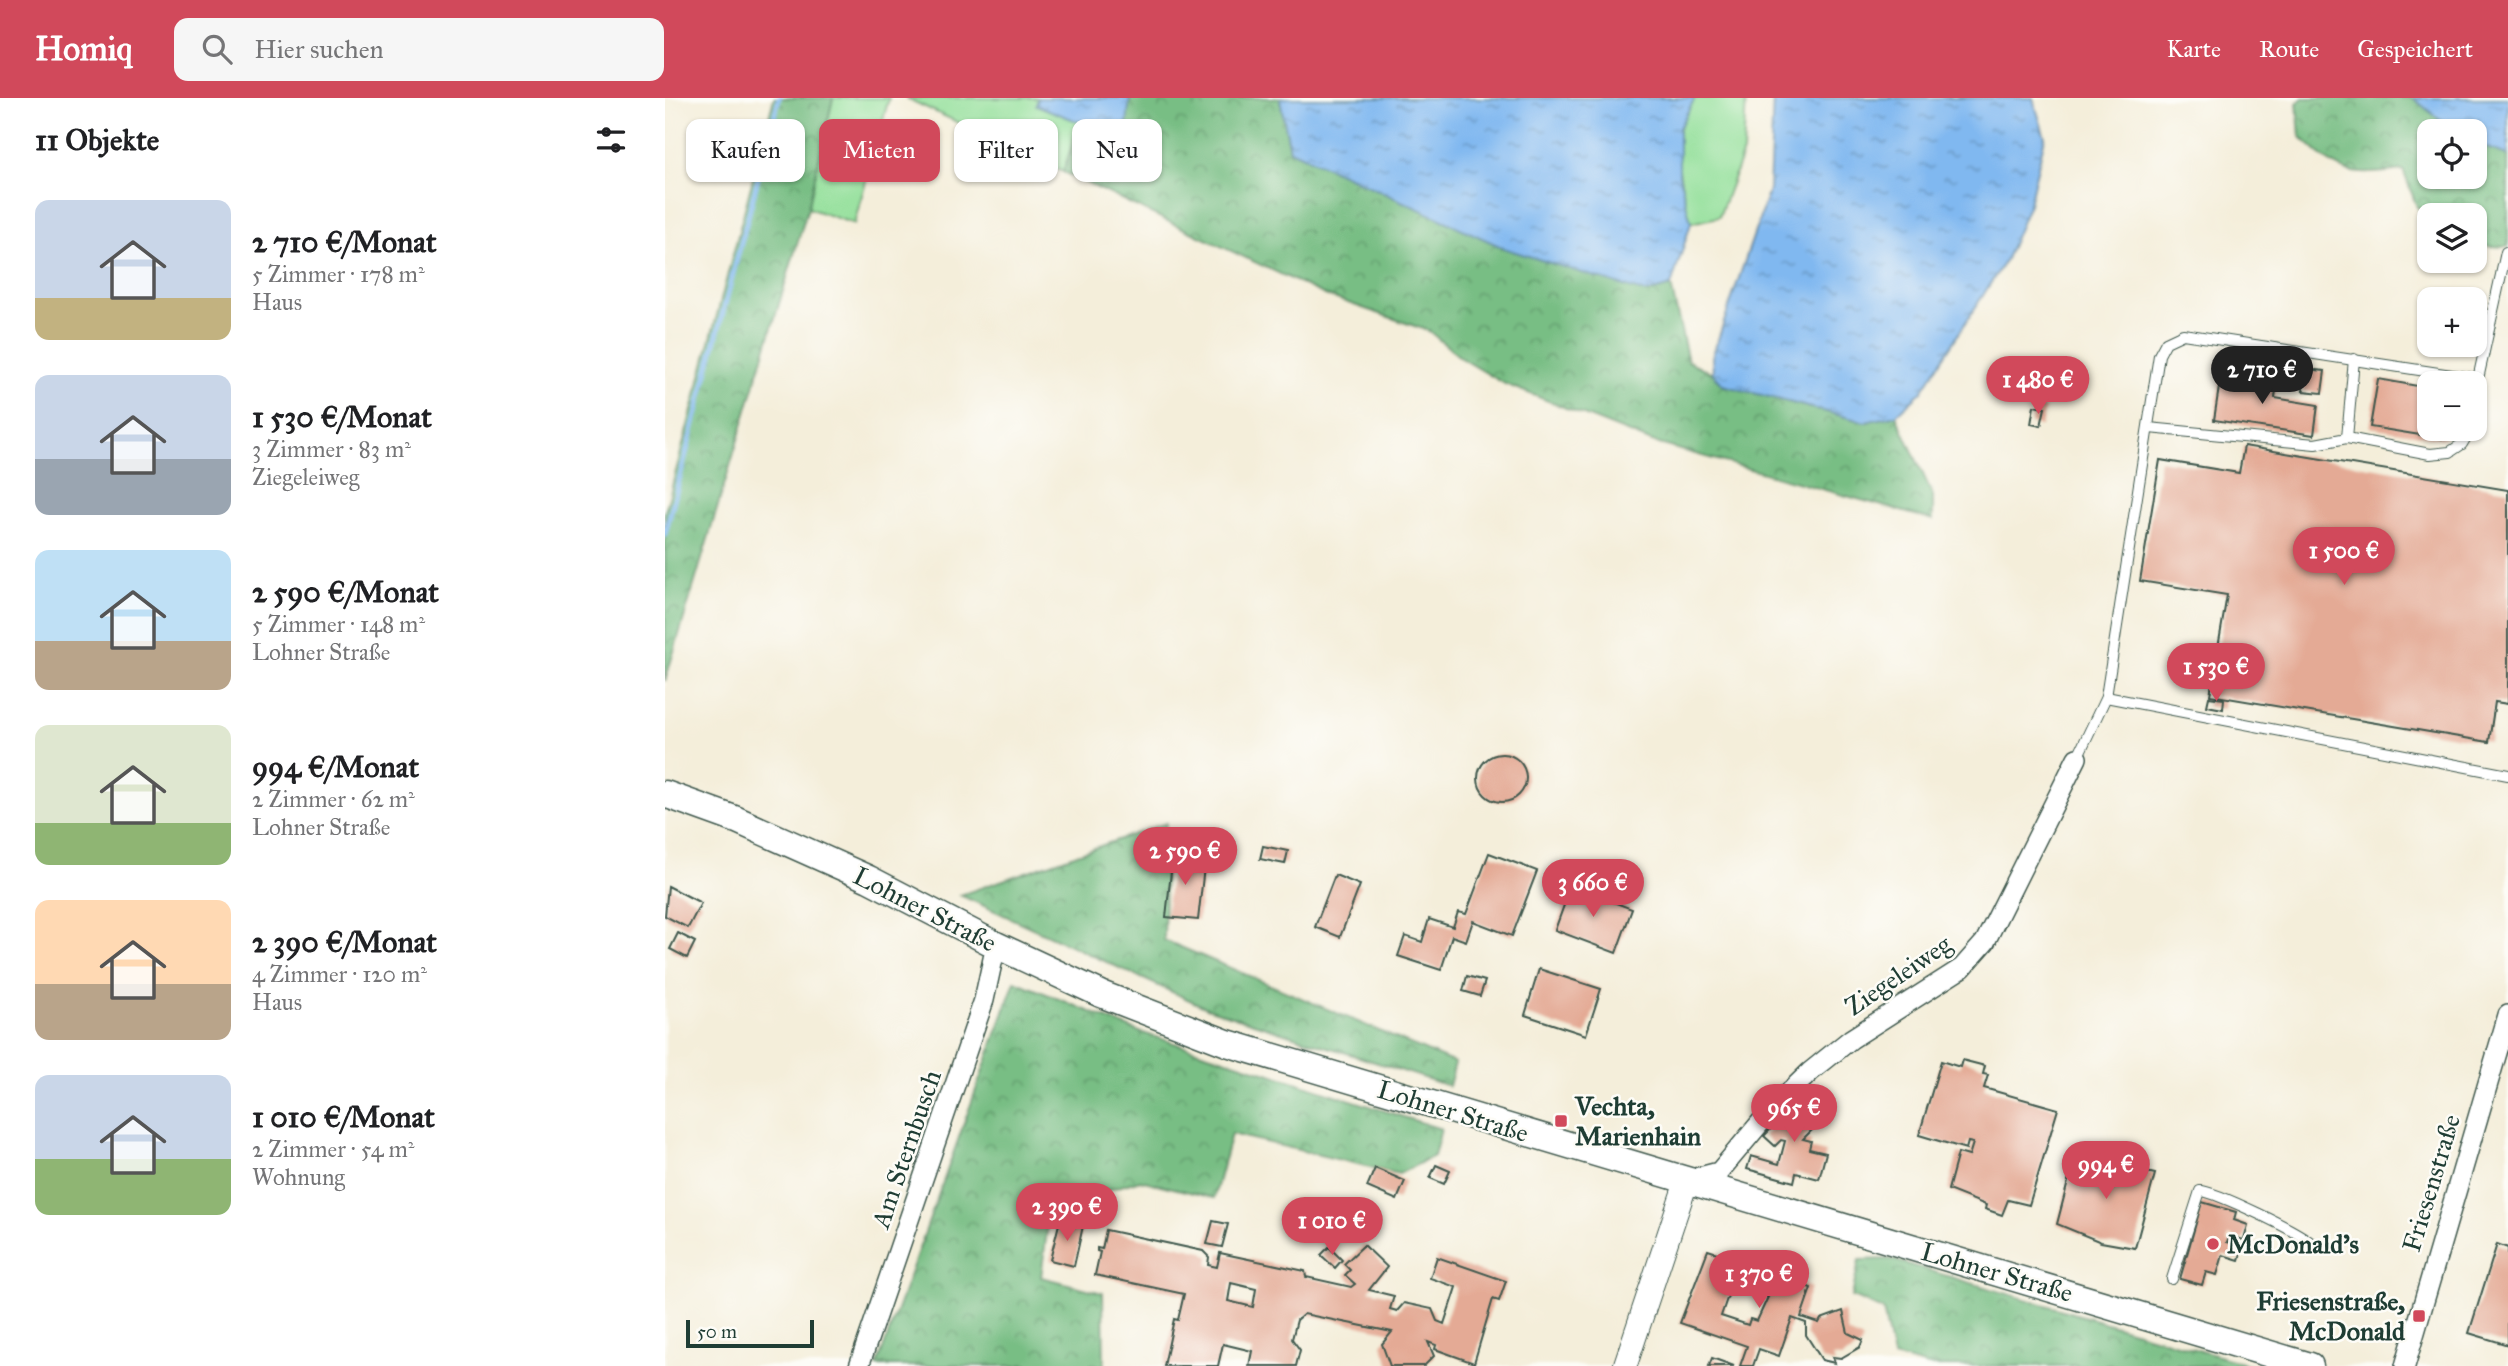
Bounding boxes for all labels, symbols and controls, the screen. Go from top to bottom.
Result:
search box [174,18,664,81]
text: Homiq [35,29,132,69]
icon: search [198,30,236,68]
text: Hier suchen [254,33,384,65]
text: Karte [2166,34,2221,64]
text: Route [2259,34,2319,64]
text: Gespeichert [2357,34,2473,64]
chip: Kaufen [686,119,805,182]
chip: Mieten [819,119,940,182]
chip: Filter [954,119,1058,182]
chip: Neu [1072,119,1162,182]
map controls [2417,119,2487,441]
button: locate [2417,119,2487,189]
icon: filters [592,121,630,159]
text: 11 Objekte [35,122,159,158]
button: layers [2417,203,2487,273]
text: 2 710 €/Monat [252,224,437,260]
icon: home [91,228,175,312]
text: 5 Zimmer · 178 m² [252,260,425,288]
button: + [2417,287,2487,357]
text: Haus [252,288,302,316]
pin: 2 710 € [2197,346,2327,406]
text: 2 710 € [2227,355,2297,383]
pin: 1 480 € [1973,356,2103,416]
text: 1 480 € [2002,365,2074,393]
button: − [2417,371,2487,441]
text: 1 530 €/Monat [252,399,432,435]
icon: home [91,403,175,487]
text: 3 Zimmer · 83 m² [252,435,411,463]
text: Ziegeleiweg [252,463,359,491]
pin: 1 500 € [2279,528,2409,587]
text: 1 500 € [2309,536,2379,564]
text: 2 590 €/Monat [252,574,439,610]
icon: home [91,578,175,662]
text: 5 Zimmer · 148 m² [252,610,425,638]
text: Lohner Straße [252,638,390,666]
pin: 1 530 € [2151,644,2281,703]
text: 1 530 € [2183,652,2249,680]
text: 994 €/Monat [252,749,419,785]
icon: home [91,753,175,837]
text: 2 Zimmer · 62 m² [252,785,415,813]
text: Lohner Straße [252,813,390,841]
pin: 2 590 € [1120,828,1250,887]
text: 2 590 € [1149,836,1221,864]
street label: Lohner Straße [848,859,1002,959]
pin: 3 660 € [1528,860,1658,919]
text: 3 660 € [1558,868,1628,896]
text: 2 390 €/Monat [252,924,437,960]
street label: Ziegeleiweg [1839,927,1958,1022]
icon: home [91,928,175,1012]
text: 4 Zimmer · 120 m² [252,960,427,988]
text: Haus [252,988,302,1016]
street label: Am Sternbusch [864,1065,948,1233]
street label: Lohner Straße [1374,1073,1533,1149]
pin: 965 € [1745,1084,1843,1144]
place label: Vechta, Marienhain [1574,1090,1701,1152]
text: 965 € [1767,1093,1821,1121]
text: 1 010 €/Monat [252,1099,435,1135]
icon: home [91,1103,175,1187]
street label: Friesenstraße [2395,1110,2467,1256]
marker: Vechta, Marienhain [1553,1113,1569,1129]
text: 2 Zimmer · 54 m² [252,1135,415,1163]
pin: 994 € [2057,1142,2155,1201]
text: 994 € [2078,1150,2134,1178]
text: Wohnung [252,1163,345,1191]
pin: 2 390 € [1002,1184,1132,1243]
text: 2 390 € [1032,1192,1102,1220]
pin: 1 010 € [1267,1198,1397,1257]
text: 1 010 € [1298,1206,1366,1234]
place label: McDonald's [2227,1228,2360,1260]
street label: Lohner Straße [1917,1235,2077,1309]
marker: McDonald's [2205,1236,2221,1252]
pin: 1 370 € [1694,1250,1824,1310]
text: 1 370 € [1725,1259,1793,1287]
place label: Friesenstraße, McDonald [2256,1285,2406,1347]
marker: Friesenstraße, McDonald [2411,1308,2427,1324]
scale bar [686,1317,814,1349]
text: 50 m [697,1320,737,1343]

